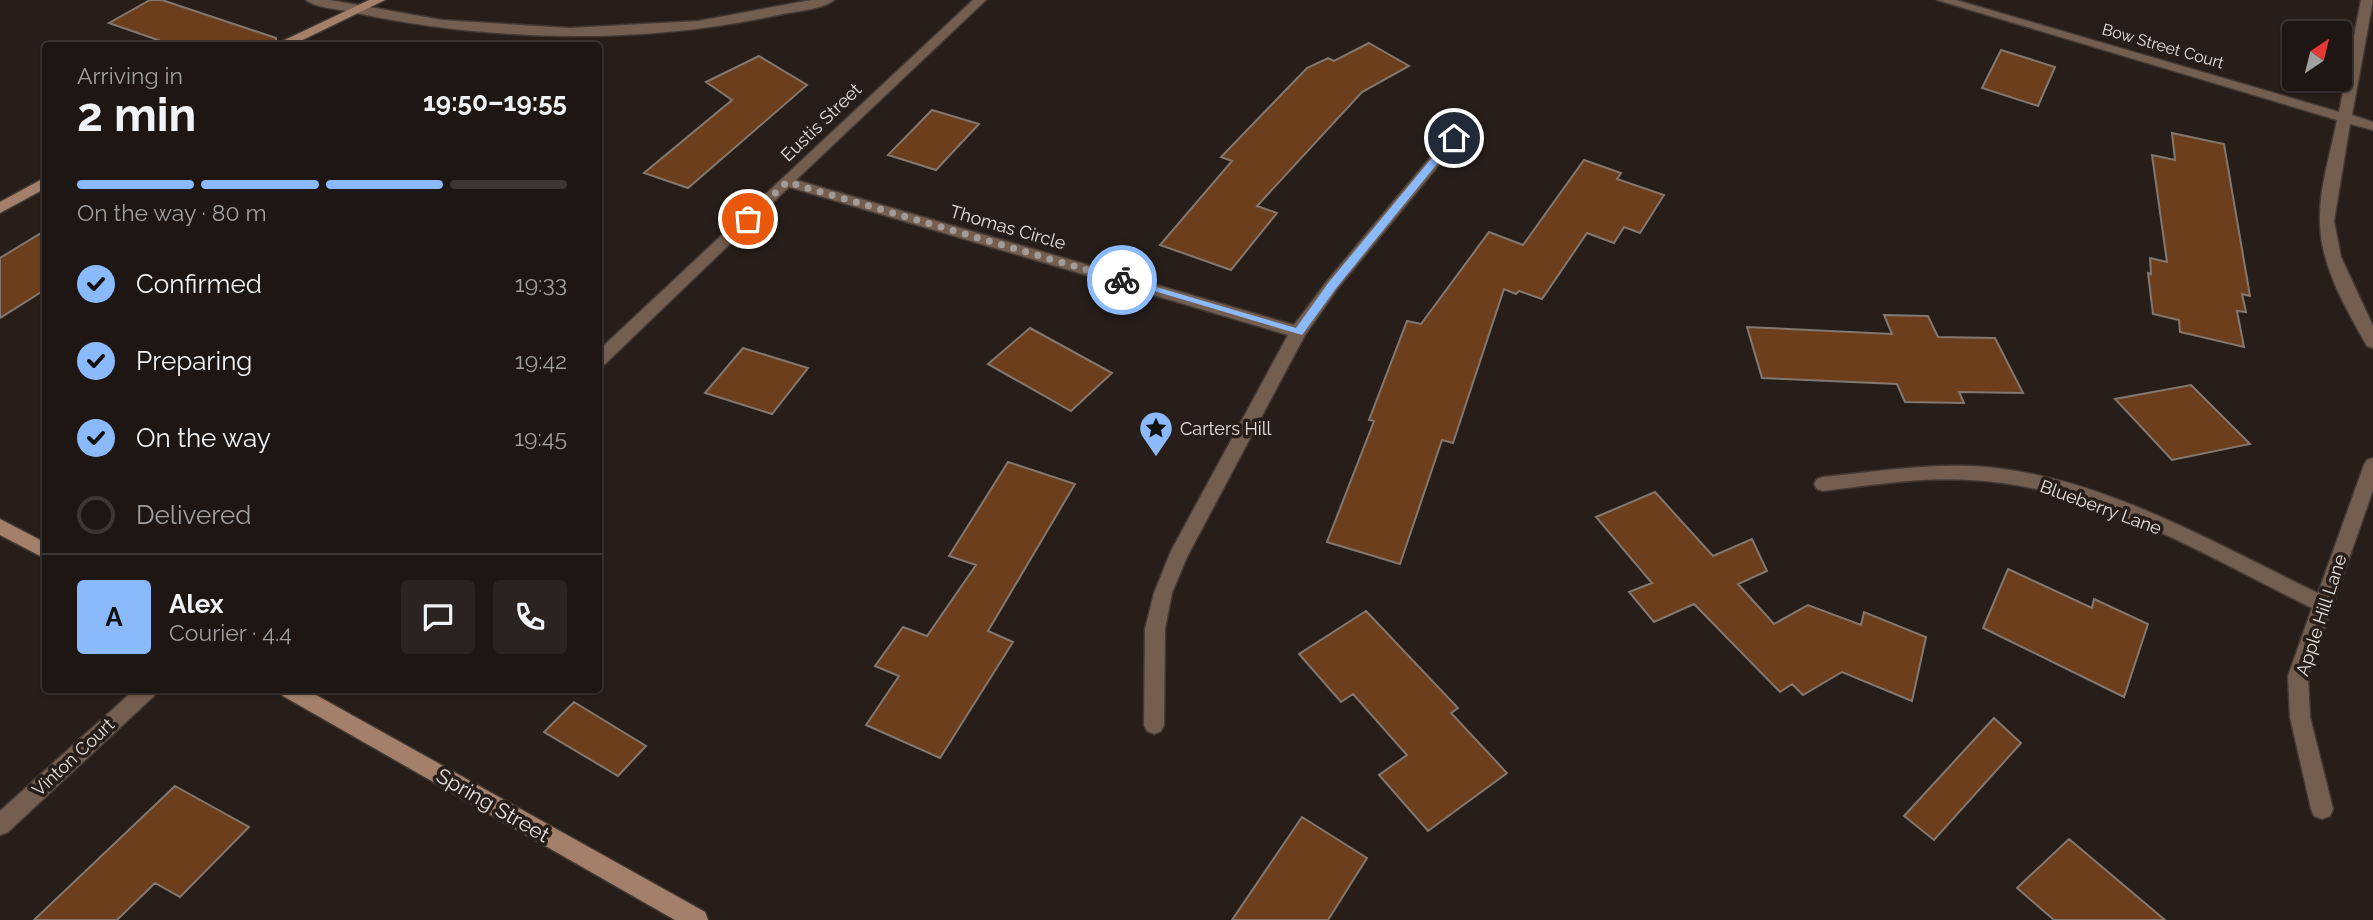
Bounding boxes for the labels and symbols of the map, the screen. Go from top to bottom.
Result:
street label: Bow Street Court [2100,20,2227,73]
north arrow [2282,21,2352,91]
street label: Eustis Street [777,79,865,165]
pin [1424,108,1484,168]
pin [718,189,778,249]
street label: Thomas Circle [948,200,1069,254]
courier [1087,245,1157,315]
place icon: Carters Hill [1137,409,1175,458]
place label: Carters Hill [1180,418,1272,439]
street label: Blueberry Lane [2037,475,2165,539]
street label: Apple Hill Lane [2291,551,2351,679]
street label: Vinton Court [28,714,118,800]
street label: Spring Street [432,763,554,847]

